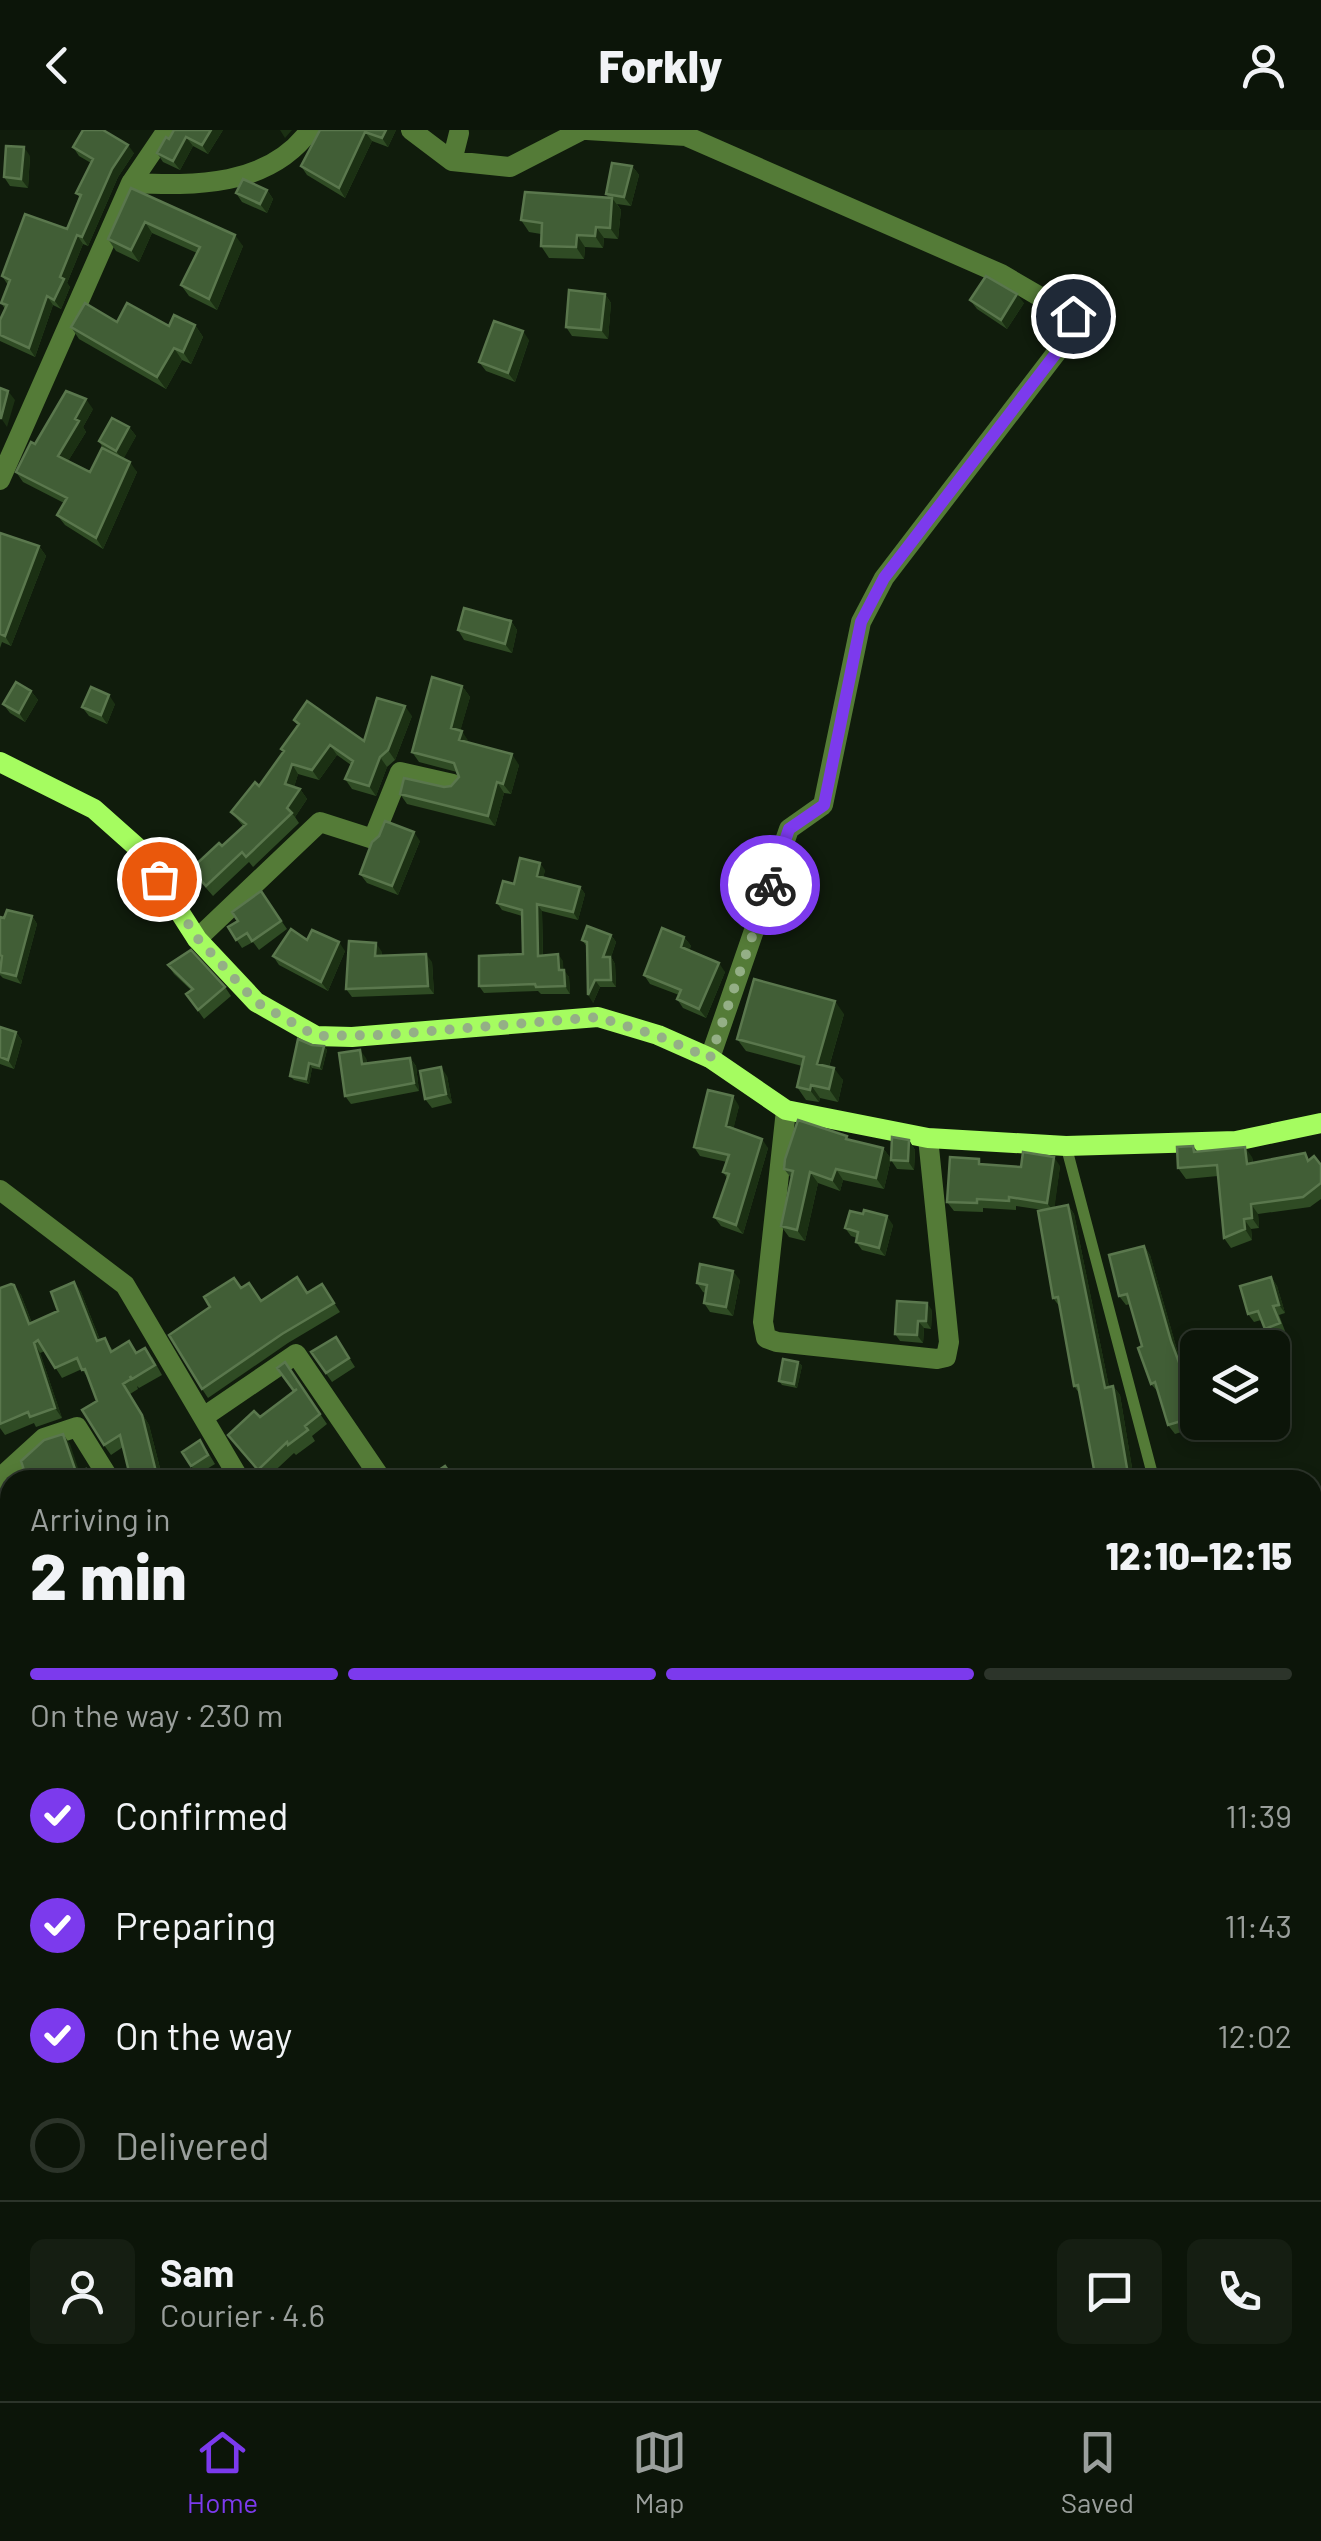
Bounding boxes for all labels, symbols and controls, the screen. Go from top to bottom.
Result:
icon: back [30,38,85,93]
text: Forkly [599,38,722,92]
icon: person [1236,38,1291,93]
pin [1031,274,1116,359]
icon: home [1046,289,1101,344]
courier [720,835,820,935]
pin [117,837,202,922]
icon: bag [132,852,187,907]
icon: bike [743,858,798,913]
map controls [1180,1330,1290,1440]
button: layers [1180,1330,1290,1440]
text: Arriving in [30,1499,170,1537]
text: 12:10–12:15 [1106,1532,1292,1578]
text: 2 min [30,1535,187,1613]
text: On the way · 230 m [30,1695,283,1733]
icon: check [30,1788,85,1843]
text: Confirmed [115,1792,288,1838]
text: 11:39 [1226,1796,1292,1834]
icon: check [30,1898,85,1953]
text: Preparing [115,1902,276,1948]
text: 11:43 [1225,1906,1292,1944]
icon: check [30,2008,85,2063]
text: On the way [115,2012,292,2058]
text: 12:02 [1218,2016,1292,2054]
text: Delivered [115,2122,269,2168]
button: person [30,2239,135,2344]
button: chat [1057,2239,1162,2344]
button: phone [1187,2239,1292,2344]
text: Sam [160,2249,234,2295]
text: Courier · 4.6 [160,2295,325,2333]
tab: Home [187,2425,258,2519]
tab: Map [632,2425,687,2519]
tab: Saved [1061,2425,1134,2519]

